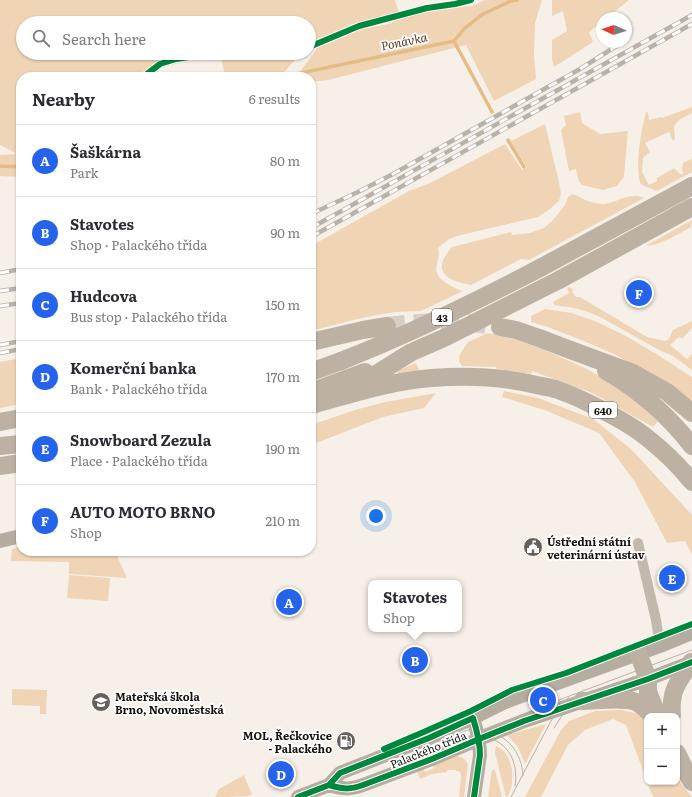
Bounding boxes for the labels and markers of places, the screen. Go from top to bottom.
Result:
pin: F [626,278,652,308]
place label: Ústřední státní veterinární ústav [547,533,645,562]
public building icon: Ústřední státní veterinární ústav [522,536,544,558]
pin: E [659,563,685,593]
pin: A [276,587,302,617]
pin: B [402,645,428,675]
pin: C [530,685,556,715]
place label: Mateřská škola Brno, Novoměstská [115,688,225,717]
school or university icon: Mateřská škola Brno, Novoměstská [90,691,112,713]
place label: MOL, Řečkovice - Palackého [243,727,332,756]
fuel station icon: MOL, Řečkovice - Palackého [335,730,357,752]
pin: D [268,759,294,789]

